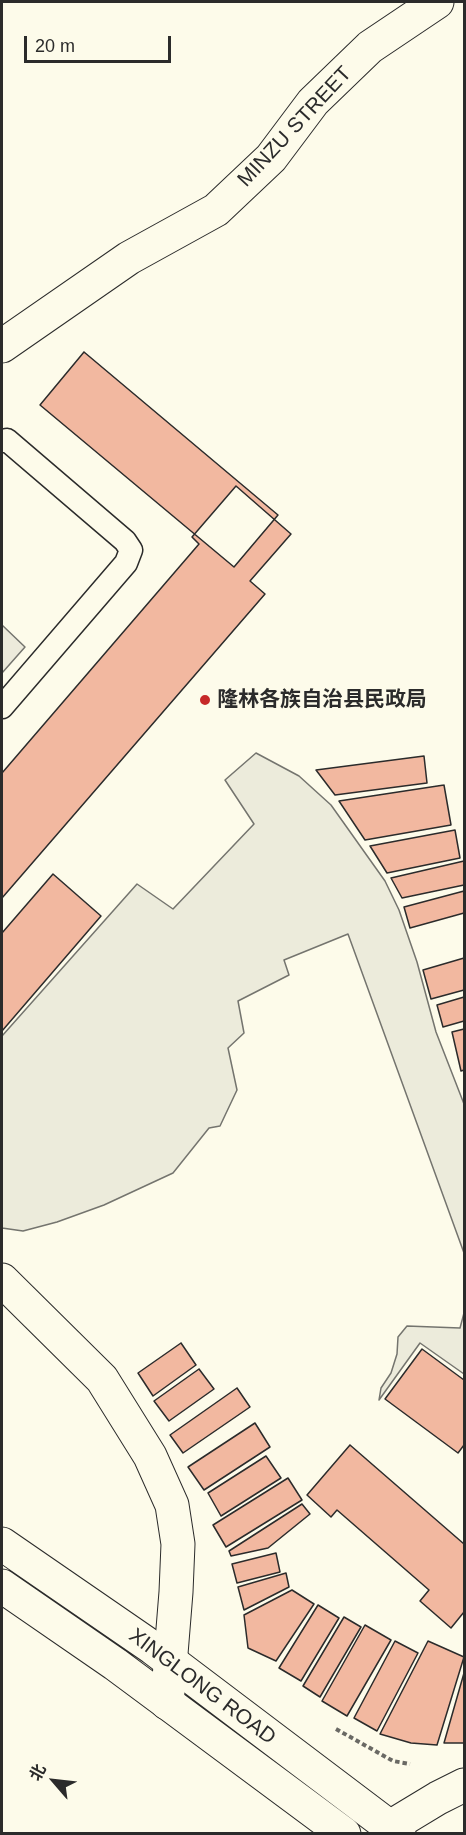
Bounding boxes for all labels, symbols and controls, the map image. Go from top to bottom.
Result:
scale bar [27,24,174,62]
text: 20 m [35,36,75,56]
street label: MINZU STREET [233,62,357,192]
place label: 隆林各族自治县民政局 [217,687,427,713]
marker: 隆林各族自治县民政局 [198,693,212,707]
street label: XINGLONG ROAD [124,1624,280,1750]
north arrow [24,1751,84,1811]
text: 北 [26,1761,49,1783]

